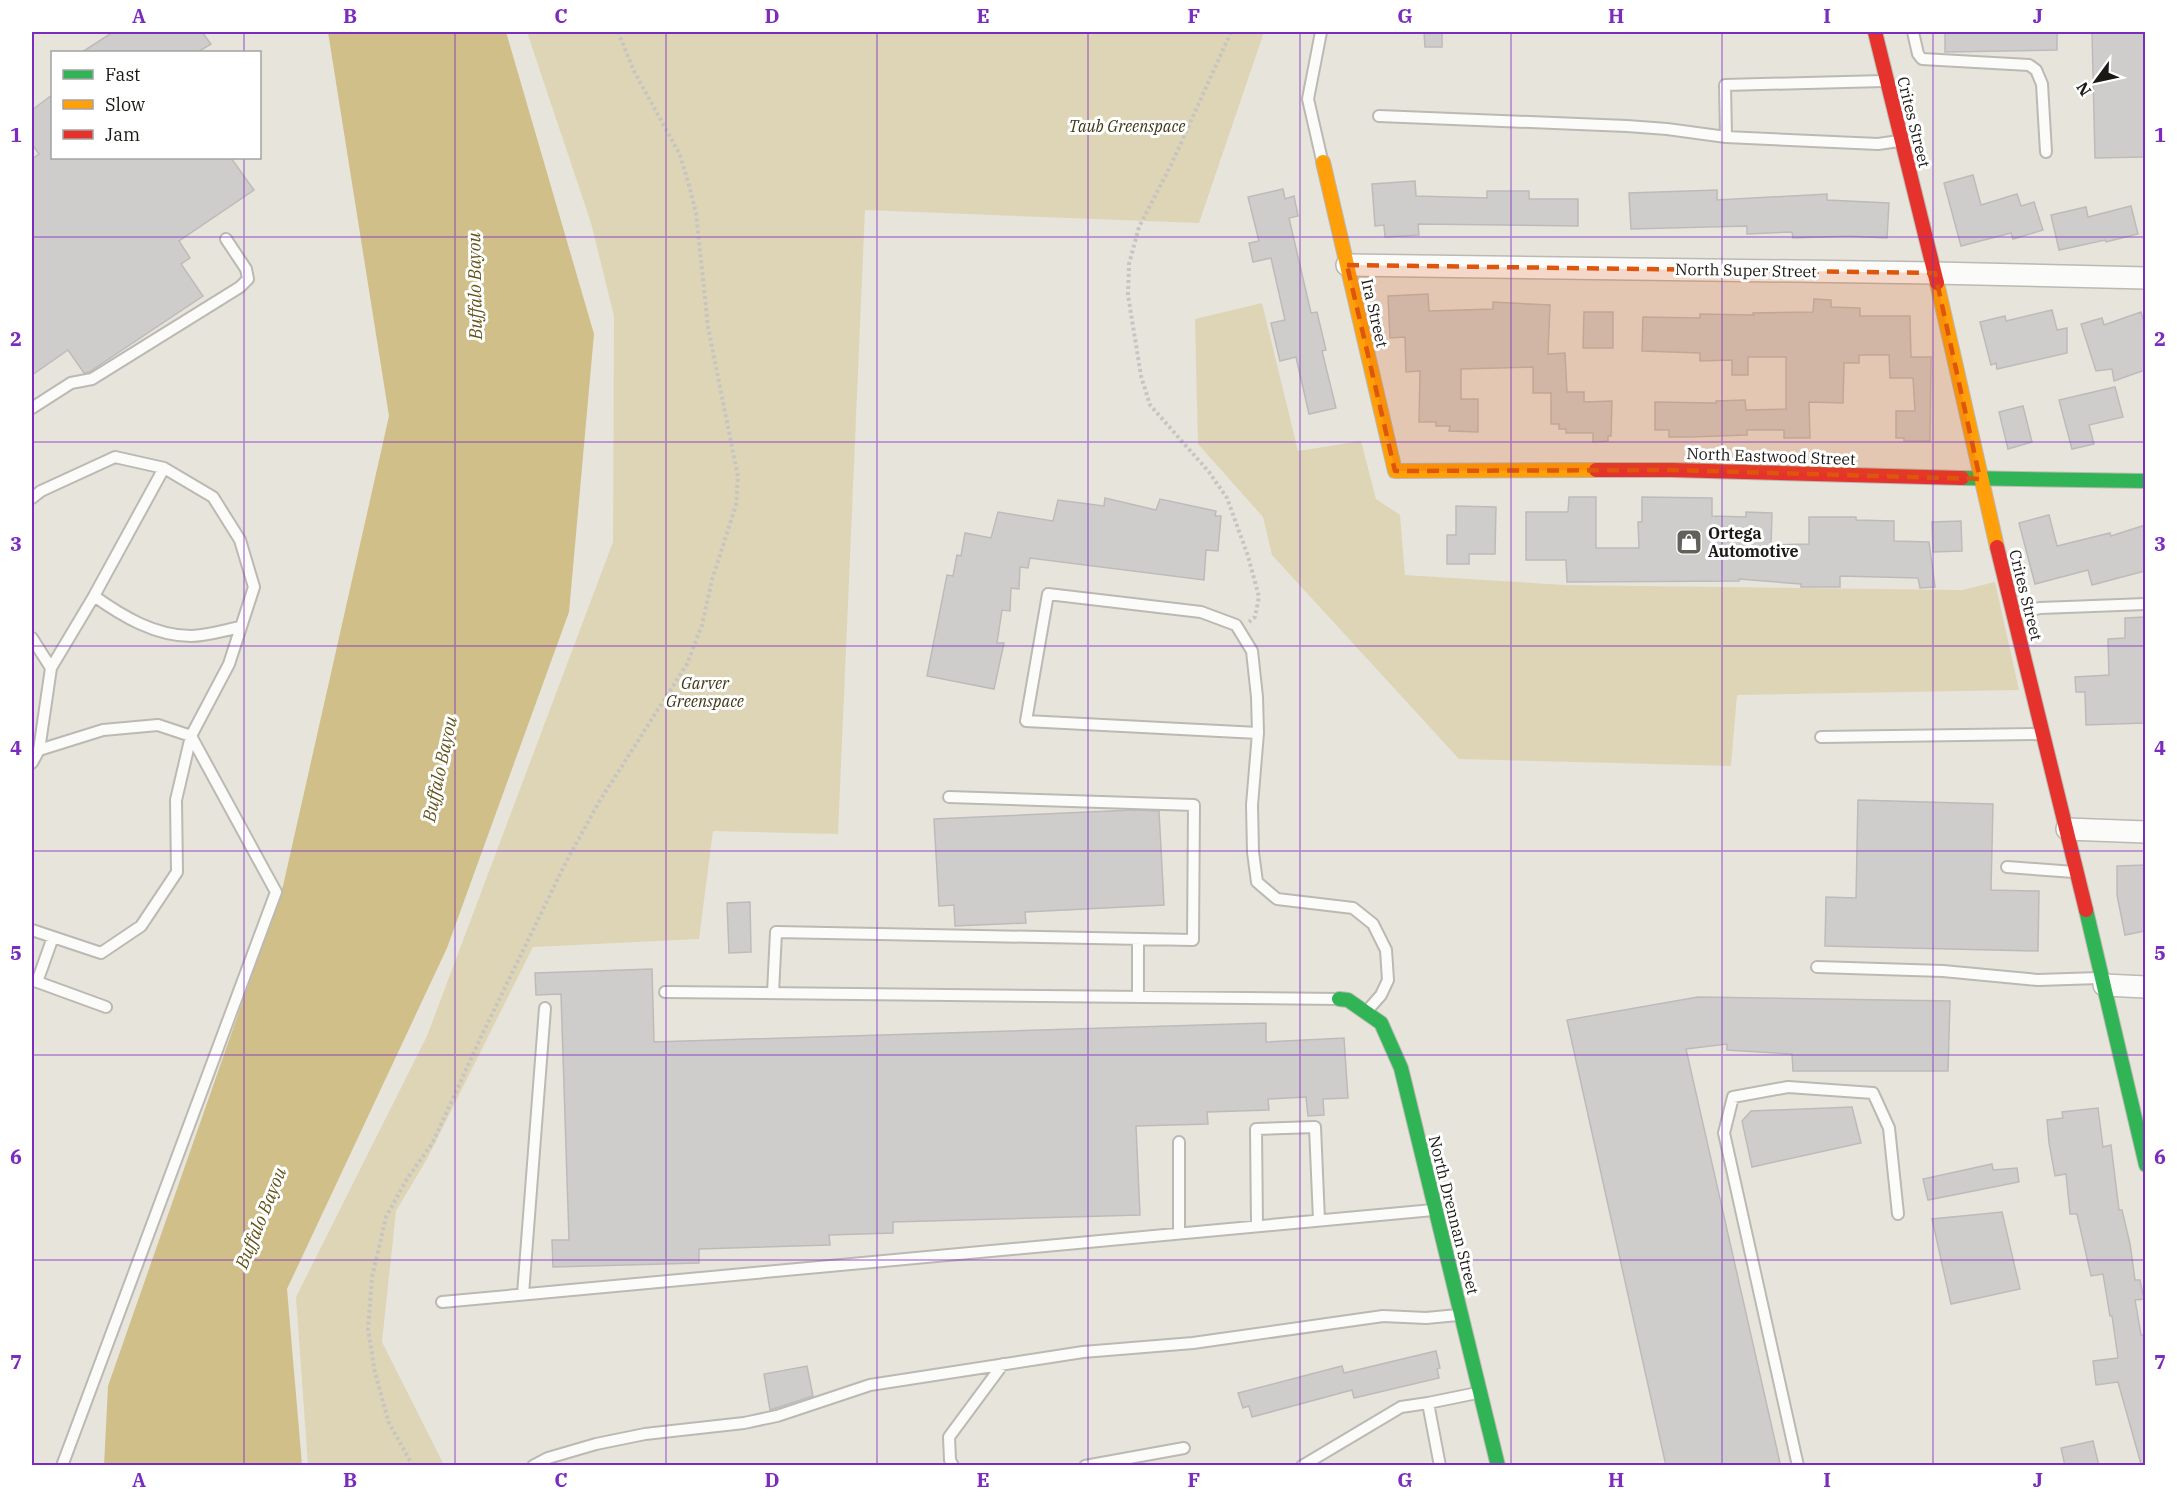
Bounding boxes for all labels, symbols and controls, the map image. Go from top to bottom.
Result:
text: A [132,2,146,29]
text: B [343,2,357,29]
text: C [554,2,568,29]
text: D [764,2,780,29]
text: E [976,2,990,29]
text: F [1188,2,1200,29]
text: G [1397,2,1413,29]
text: H [1608,2,1624,29]
text: I [1823,2,1831,29]
text: J [2033,2,2043,29]
legend [51,51,261,159]
north arrow [2066,51,2126,111]
text: Fast [105,63,140,86]
street label: Crites Street [1893,74,1935,170]
text: N [2072,78,2095,100]
text: Slow [105,93,145,116]
park label: Taub Greenspace [1069,116,1185,136]
text: 1 [10,121,22,148]
text: 1 [2154,121,2166,148]
text: Jam [105,123,140,146]
water label: Buffalo Bayou [462,231,487,341]
street label: North Super Street [1675,259,1817,281]
street label: Ira Street [1357,277,1393,350]
text: 2 [10,325,22,352]
text: 2 [2154,325,2166,352]
street label: North Eastwood Street [1686,443,1856,469]
place label: Ortega Automotive [1708,523,1799,561]
shop icon: Ortega Automotive [1674,527,1704,557]
text: 3 [10,530,22,557]
text: 3 [2154,530,2166,557]
street label: Crites Street [2005,547,2047,643]
park label: Garver Greenspace [666,673,744,711]
water label: Buffalo Bayou [417,713,462,825]
text: 4 [10,734,22,761]
text: 4 [2154,734,2166,761]
text: 5 [10,939,22,966]
text: 5 [2154,939,2166,966]
street label: North Drennan Street [1425,1133,1484,1297]
text: 6 [10,1143,22,1170]
text: 6 [2154,1143,2166,1170]
water label: Buffalo Bayou [229,1163,292,1273]
text: 7 [10,1348,22,1375]
text: 7 [2154,1348,2166,1375]
text: A [132,1466,146,1493]
text: B [343,1466,357,1493]
text: C [554,1466,568,1493]
text: D [764,1466,780,1493]
text: E [976,1466,990,1493]
text: F [1188,1466,1200,1493]
text: G [1397,1466,1413,1493]
text: H [1608,1466,1624,1493]
text: I [1823,1466,1831,1493]
text: J [2033,1466,2043,1493]

